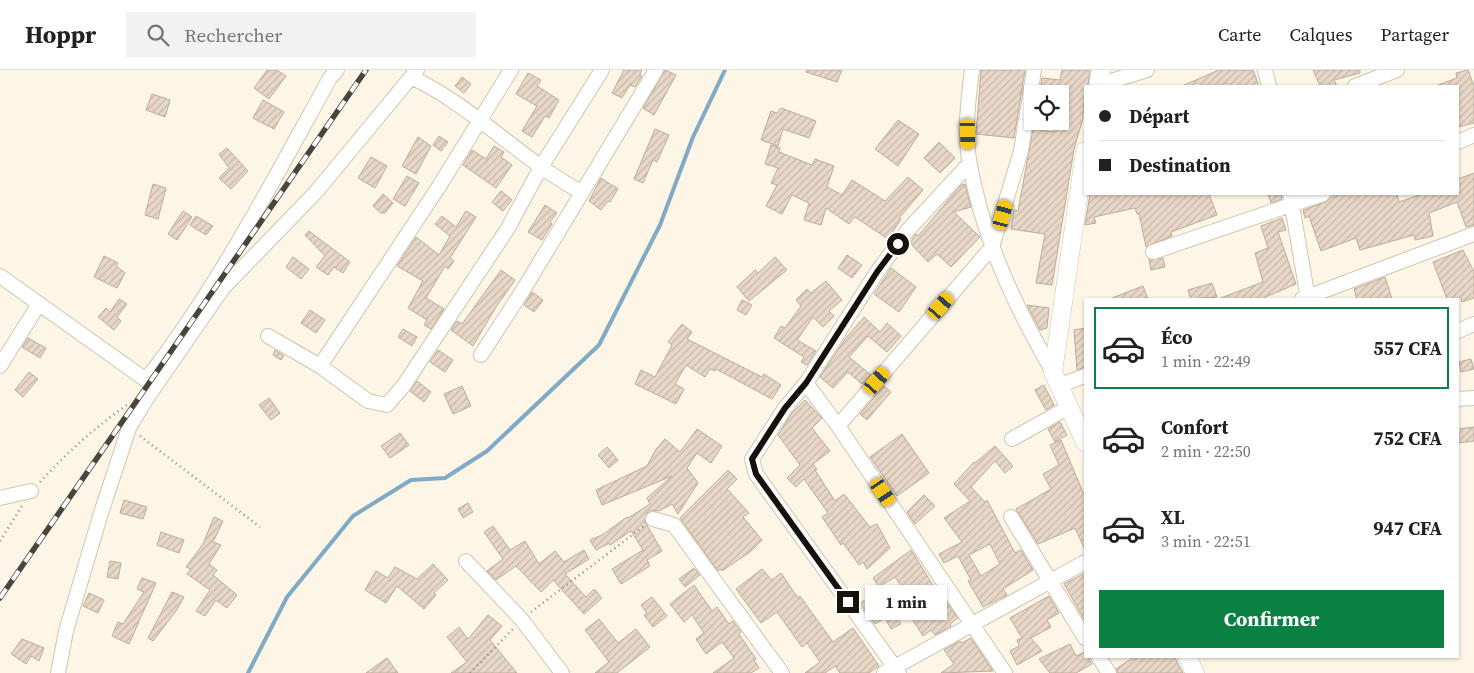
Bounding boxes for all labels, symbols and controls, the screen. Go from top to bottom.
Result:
search box [126,12,476,57]
text: Hoppr [25,18,96,51]
icon: search [144,21,172,49]
text: Rechercher [184,22,282,48]
text: Carte [1218,22,1261,47]
text: Calques [1289,22,1353,47]
text: Partager [1381,22,1449,47]
map controls [1024,85,1069,130]
button: locate [1024,85,1069,130]
text: Départ [1129,103,1189,129]
car [959,119,976,149]
text: Destination [1129,152,1231,178]
car [991,199,1014,231]
route start [887,233,909,255]
car [925,290,956,322]
text: Éco [1161,324,1193,350]
icon: car [1101,326,1146,371]
text: 557 CFA [1373,335,1442,361]
text: 1 min · 22:49 [1161,350,1251,372]
car [861,365,892,397]
text: Confort [1161,414,1228,440]
icon: car [1101,416,1146,461]
text: 752 CFA [1373,425,1442,451]
text: 2 min · 22:50 [1161,440,1251,462]
car [868,475,897,509]
text: XL [1161,504,1184,530]
icon: car [1101,506,1146,551]
text: 947 CFA [1373,515,1442,541]
text: 3 min · 22:51 [1161,530,1251,552]
callout: 1 min [866,584,948,620]
button: Confirmer [1099,590,1444,648]
route end [837,591,859,613]
text: 1 min [885,591,927,613]

